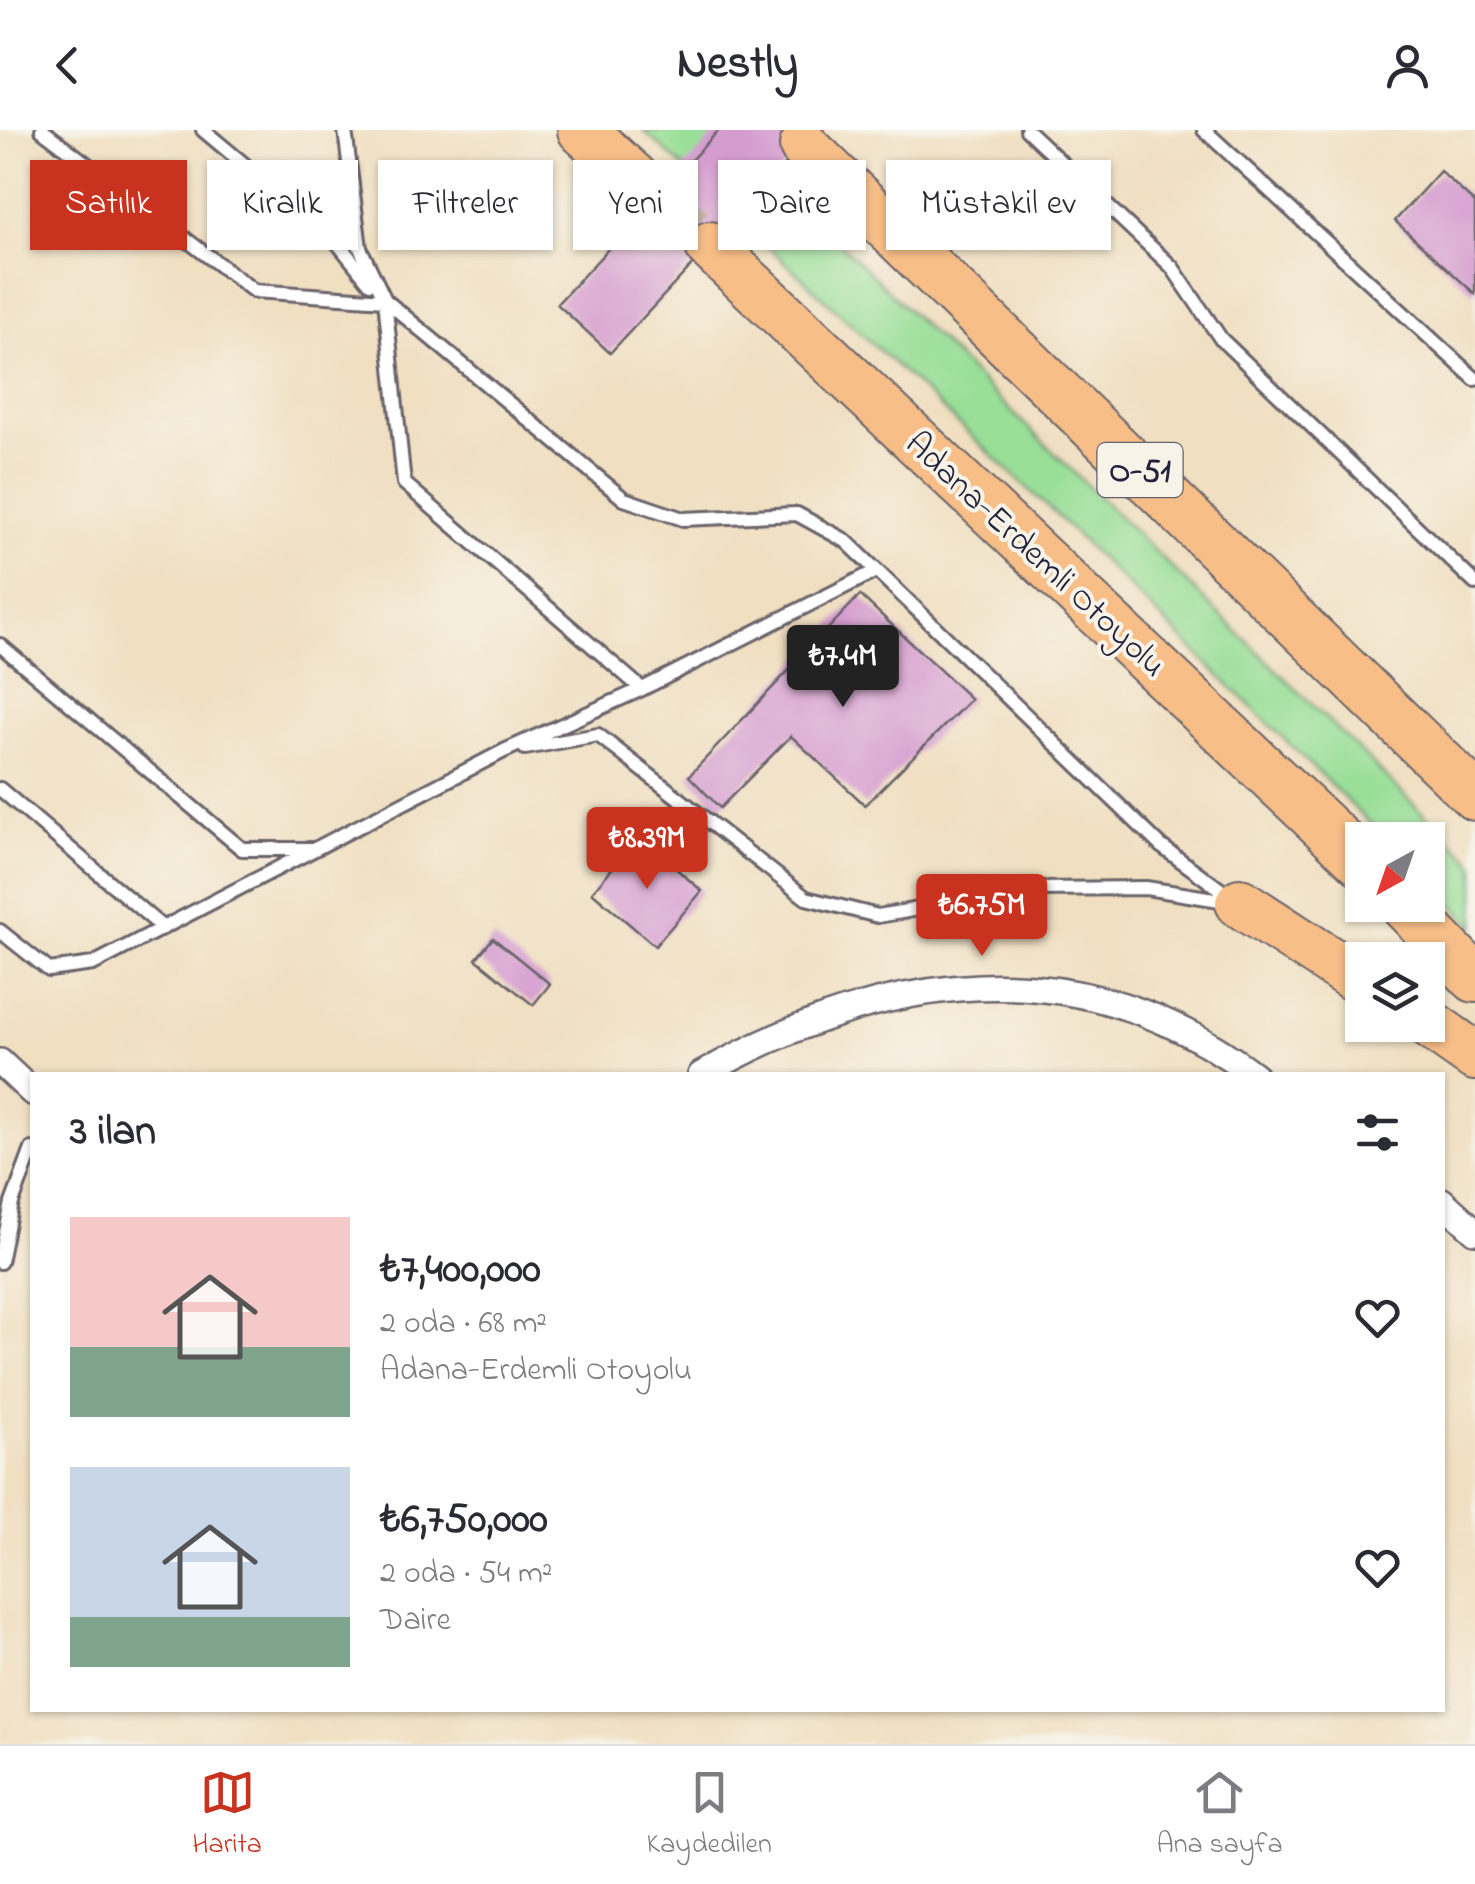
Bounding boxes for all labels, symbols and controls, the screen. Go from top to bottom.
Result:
text: Nestly [677,32,798,98]
icon: back [40,38,95,93]
icon: person [1380,38,1435,93]
chip: Satılık [30,160,187,250]
chip: Kiralık [207,160,358,250]
chip: Filtreler [378,160,553,250]
chip: Yeni [573,160,698,250]
chip: Daire [718,160,866,250]
chip: Müstakil ev [886,160,1111,250]
street label: Adana-Erdemli Otoyolu [892,421,1177,691]
road number: O-51 [1098,443,1182,497]
pin: ₺7.4M [773,625,913,710]
text: ₺7.4M [809,634,877,681]
pin: ₺8.39M [566,807,728,892]
text: ₺8.39M [609,816,685,863]
north arrow [1345,822,1445,922]
map controls [1345,822,1445,1042]
pin: ₺6.75M [901,874,1063,959]
text: ₺6.75M [938,883,1026,930]
button: layers [1345,942,1445,1042]
text: 3 ilan [70,1102,156,1163]
icon: filters [1350,1105,1405,1160]
text: ₺7,400,000 [380,1240,541,1301]
icon: home [150,1257,270,1377]
icon: heart [1350,1290,1405,1345]
text: 2 oda · 68 m² [380,1301,547,1348]
text: Adana-Erdemli Otoyolu [380,1348,692,1395]
text: ₺6,750,000 [380,1490,548,1551]
icon: home [150,1507,270,1627]
icon: heart [1350,1540,1405,1595]
text: 2 oda · 54 m² [380,1551,552,1598]
text: Daire [380,1598,451,1645]
tab: Harita [192,1765,262,1866]
tab: Kaydedilen [647,1765,772,1866]
tab: Ana sayfa [1156,1765,1283,1866]

